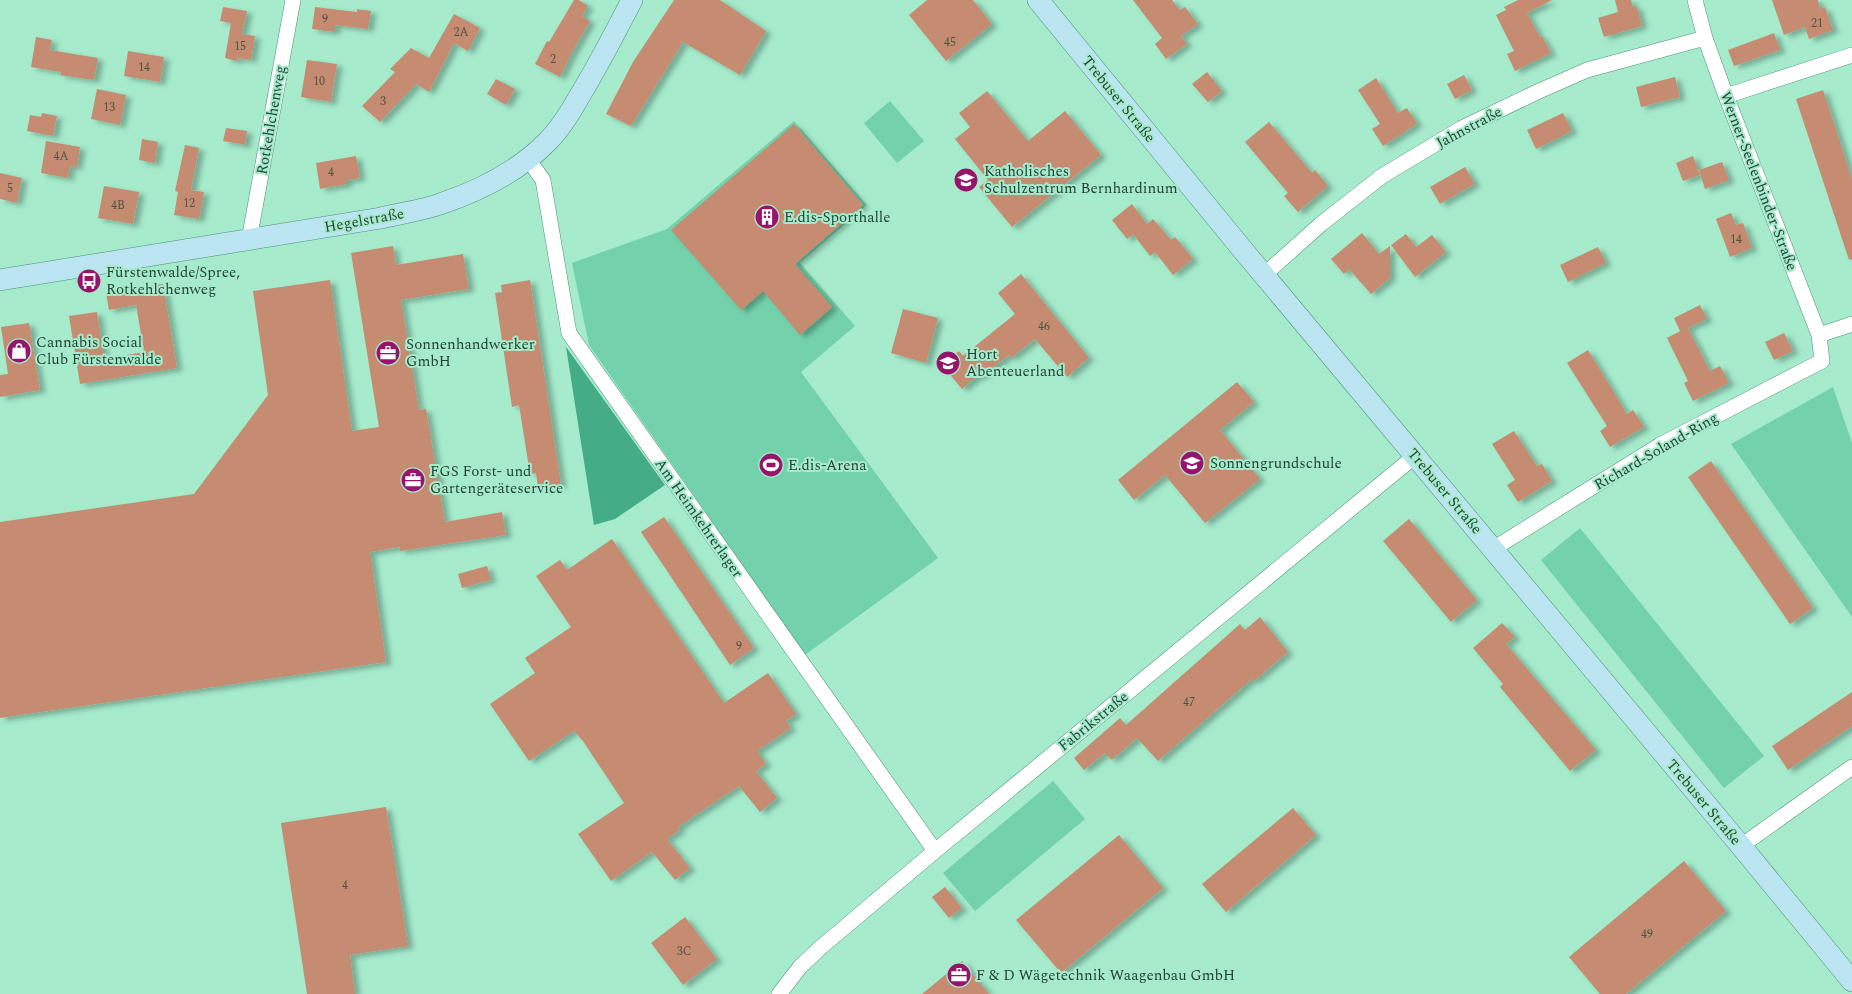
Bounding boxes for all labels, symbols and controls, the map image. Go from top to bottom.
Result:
house number: 9 [322,10,328,29]
house number: 21 [1811,14,1823,33]
house number: 2A [453,23,469,42]
house number: 45 [944,33,956,52]
house number: 15 [234,37,246,56]
house number: 2 [550,50,556,69]
street label: Trebuser Straße [1076,51,1161,148]
house number: 14 [138,58,150,77]
street label: Rotkehlchenweg [251,64,292,176]
house number: 10 [313,72,325,91]
street label: Werner-Seelenbinder-Straße [1714,88,1803,274]
house number: 3 [380,92,386,111]
house number: 13 [103,98,115,117]
street label: Jahnstraße [1432,100,1506,154]
house number: 4A [53,147,69,166]
place label: Katholisches Schulzentrum Bernhardinum [984,160,1178,200]
house number: 4 [328,163,334,182]
school or university icon: Katholisches Schulzentrum Bernhardinum [953,167,979,193]
house number: 5 [7,179,13,198]
house number: 12 [183,194,195,213]
house number: 4B [111,196,125,215]
street label: Hegelstraße [322,202,406,239]
building icon: E.dis-Sporthalle [754,204,780,230]
place label: E.dis-Sporthalle [784,206,890,229]
house number: 14 [1730,230,1742,249]
place label: Fürstenwalde/Spree, Rotkehlchenweg [106,261,240,301]
bus stop icon: Fürstenwalde/Spree, Rotkehlchenweg [76,268,102,294]
house number: 46 [1038,317,1050,336]
place label: Cannabis Social Club Fürstenwalde [36,331,161,371]
place label: Sonnenhandwerker GmbH [406,333,535,373]
shop icon: Cannabis Social Club Fürstenwalde [6,338,32,364]
office icon: Sonnenhandwerker GmbH [375,340,401,366]
place label: Hort Abenteuerland [966,343,1064,383]
school or university icon: Hort Abenteuerland [935,350,961,376]
street label: Richard-Soland-Ring [1590,406,1723,496]
street label: Trebuser Straße [1402,443,1488,539]
school or university icon: Sonnengrundschule [1179,450,1205,476]
sports icon: E.dis-Arena [758,452,784,478]
place label: Sonnengrundschule [1210,452,1342,475]
street label: Am Heimkehrerlager [649,454,748,583]
place label: E.dis-Arena [788,454,867,477]
place label: FGS Forst- und Gartengeräteservice [430,460,563,500]
office icon: FGS Forst- und Gartengeräteservice [400,467,426,493]
house number: 9 [736,637,742,656]
street label: Fabrikstraße [1053,686,1134,757]
house number: 47 [1183,693,1195,712]
street label: Trebuser Straße [1661,754,1747,850]
house number: 4 [342,876,348,895]
house number: 49 [1641,925,1653,944]
house number: 3C [677,942,691,961]
office icon: F & D Wägetechnik Waagenbau GmbH [946,962,972,988]
place label: F & D Wägetechnik Waagenbau GmbH [976,964,1235,987]

